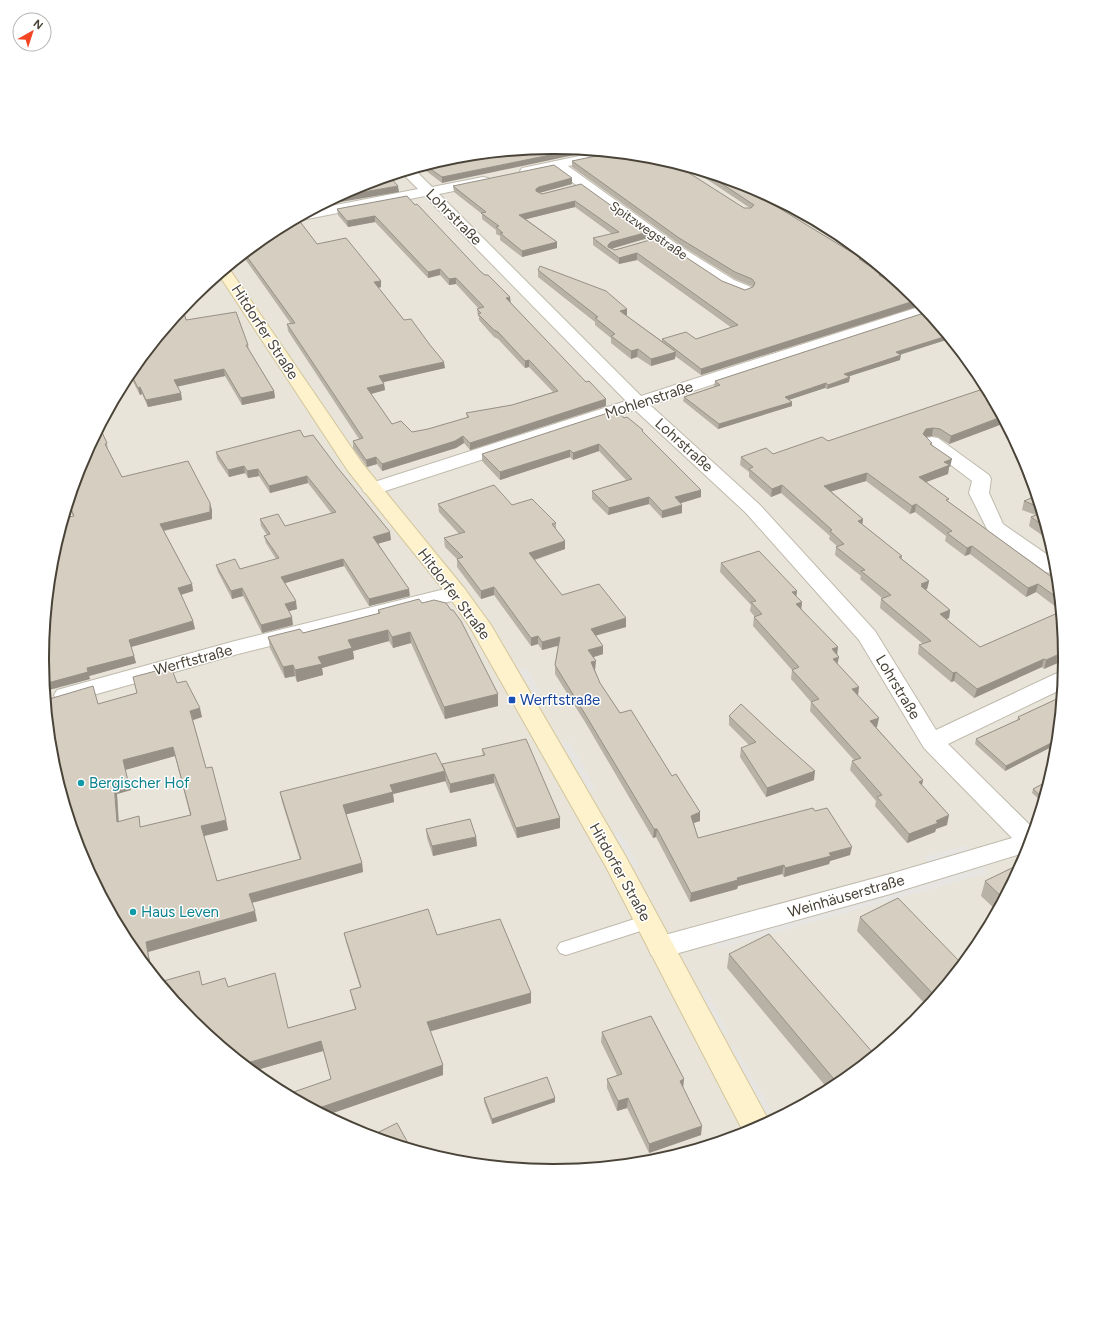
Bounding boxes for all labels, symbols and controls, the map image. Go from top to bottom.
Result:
north arrow [12,12,52,52]
text: N [31,17,45,32]
street label: Lohrstraße [422,185,486,249]
street label: Spitzwegstraße [607,198,690,263]
street label: Hitdorfer Straße [228,281,302,383]
street label: Mohlenstraße [603,377,695,423]
street label: Lohrstraße [651,414,717,476]
street label: Hitdorfer Straße [414,545,494,643]
street label: Werftstraße [152,641,234,679]
street label: Lohrstraße [872,652,924,722]
place label: Werftstraße [520,691,600,709]
marker: Werftstraße [507,695,517,705]
place label: Bergischer Hof [89,774,190,792]
marker: Bergischer Hof [76,778,86,788]
street label: Hitdorfer Straße [586,820,654,924]
street label: Weinhäuserstraße [786,871,906,921]
place label: Haus Leven [141,903,219,921]
marker: Haus Leven [128,907,138,917]

